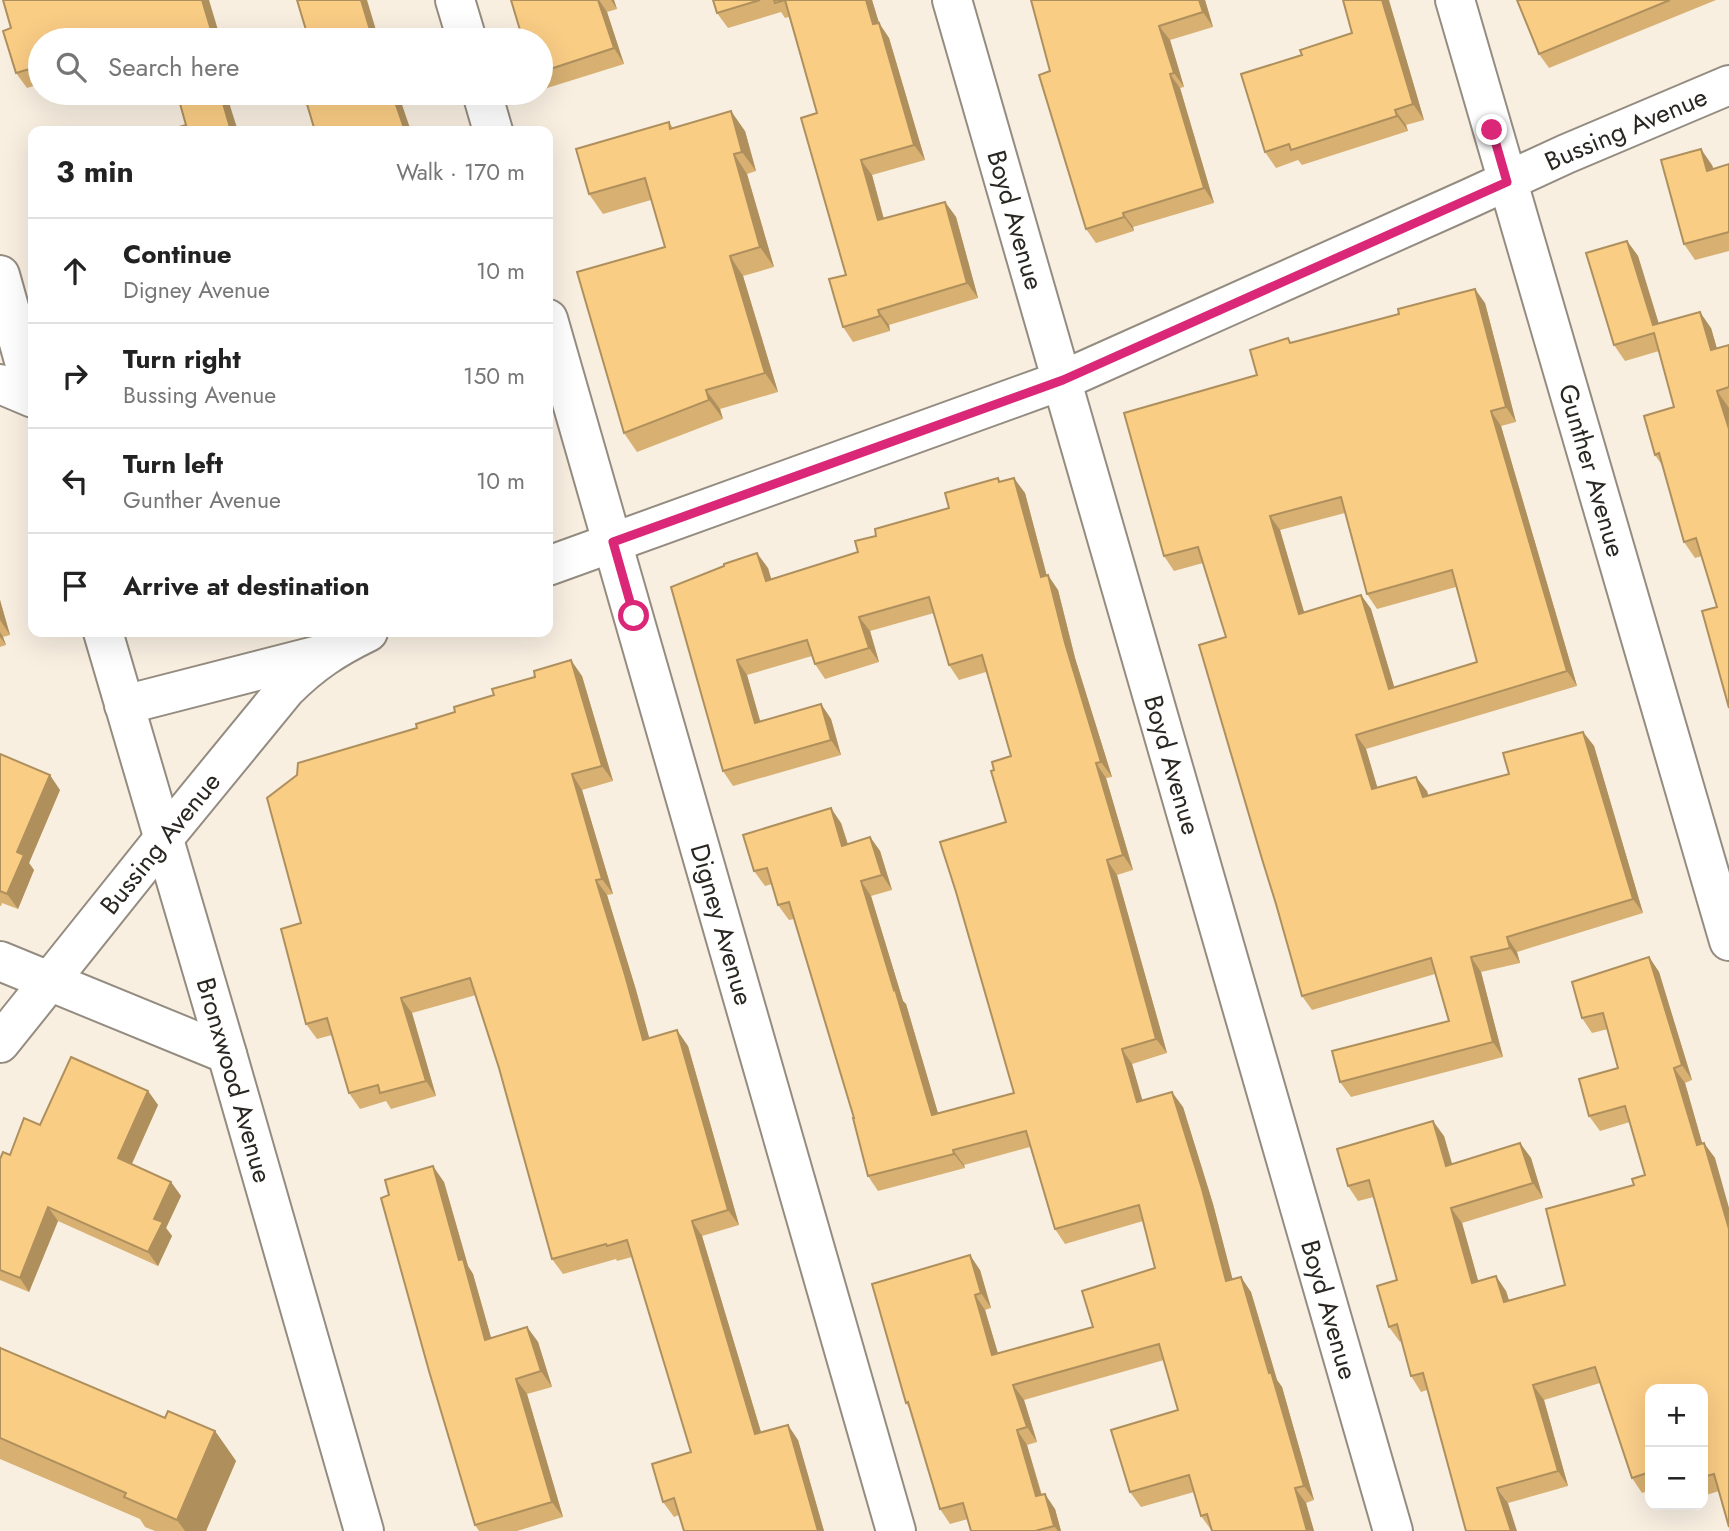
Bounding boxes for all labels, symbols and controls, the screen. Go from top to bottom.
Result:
search box [28,28,553,105]
icon: search [52,48,90,86]
text: Search here [108,48,240,86]
street label: Bussing Avenue [1538,77,1713,180]
route end [1476,114,1507,145]
street label: Boyd Avenue [977,146,1053,294]
text: 3 min [56,150,134,193]
text: Walk · 170 m [396,155,525,189]
text: Continue [123,235,232,273]
icon: ahead [56,252,94,290]
text: 10 m [476,254,525,288]
text: Digney Avenue [123,273,270,307]
text: Turn right [123,340,241,378]
icon: right [56,357,94,395]
text: 150 m [463,359,525,393]
text: Bussing Avenue [123,378,276,412]
street label: Gunther Avenue [1549,379,1635,561]
text: Turn left [123,445,223,483]
icon: left [56,462,94,500]
text: 10 m [476,464,525,498]
text: Gunther Avenue [123,483,281,517]
icon: arrive [56,567,94,605]
text: Arrive at destination [123,567,370,605]
route start [618,600,649,631]
street label: Boyd Avenue [1134,691,1210,839]
street label: Bussing Avenue [91,764,229,923]
street label: Digney Avenue [681,839,763,1010]
street label: Bronxwood Avenue [187,973,282,1187]
street label: Boyd Avenue [1291,1236,1367,1384]
map controls [1645,1384,1708,1510]
button: + [1645,1384,1708,1447]
button: − [1645,1447,1708,1510]

